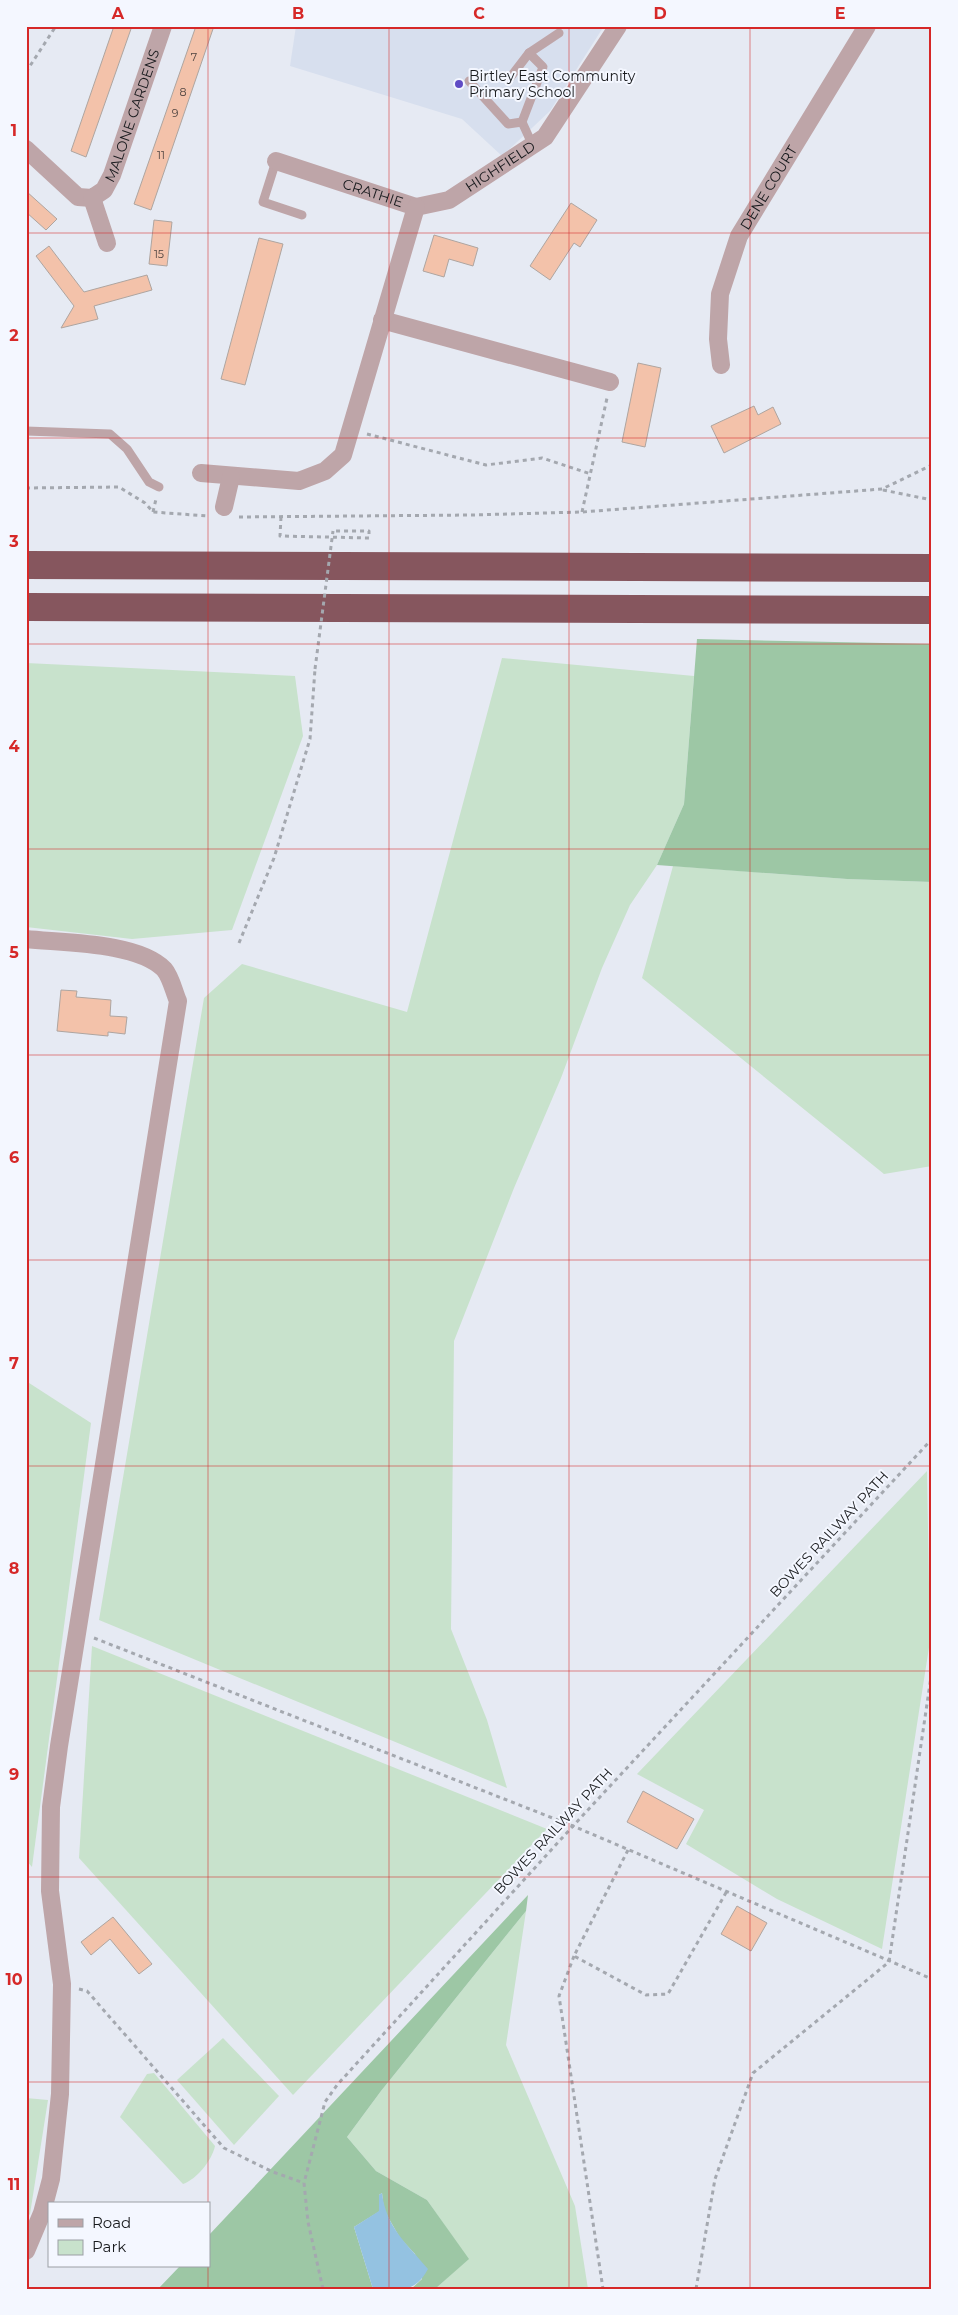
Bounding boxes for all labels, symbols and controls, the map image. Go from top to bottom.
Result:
text: A [111,4,125,23]
text: B [292,4,304,23]
text: C [473,4,485,23]
text: D [653,4,667,23]
text: E [835,4,845,23]
street label: MALONE GARDENS [101,47,163,185]
house number: 7 [191,50,197,64]
place label: Birtley East Community Primary School [469,67,636,101]
marker: Birtley East Community Primary School [453,78,465,90]
house number: 8 [179,85,187,99]
house number: 9 [172,106,179,120]
text: 1 [11,121,17,140]
street label: HIGHFIELD [462,137,539,196]
street label: DENE COURT [736,142,801,233]
house number: 11 [157,148,165,162]
street label: CRATHIE [340,175,405,211]
house number: 15 [154,247,164,261]
text: 2 [9,326,19,345]
text: 3 [8,532,19,551]
text: 4 [8,737,20,756]
text: 5 [9,943,19,962]
text: 6 [9,1148,19,1167]
text: 7 [9,1354,19,1373]
street label: BOWES RAILWAY PATH [766,1467,892,1601]
text: 8 [9,1559,19,1578]
street label: BOWES RAILWAY PATH [490,1764,616,1898]
text: 9 [9,1765,19,1784]
text: 10 [5,1970,23,1989]
text: 11 [8,2175,20,2194]
legend [48,2202,210,2268]
text: Road [92,2213,131,2232]
text: Park [92,2237,126,2256]

